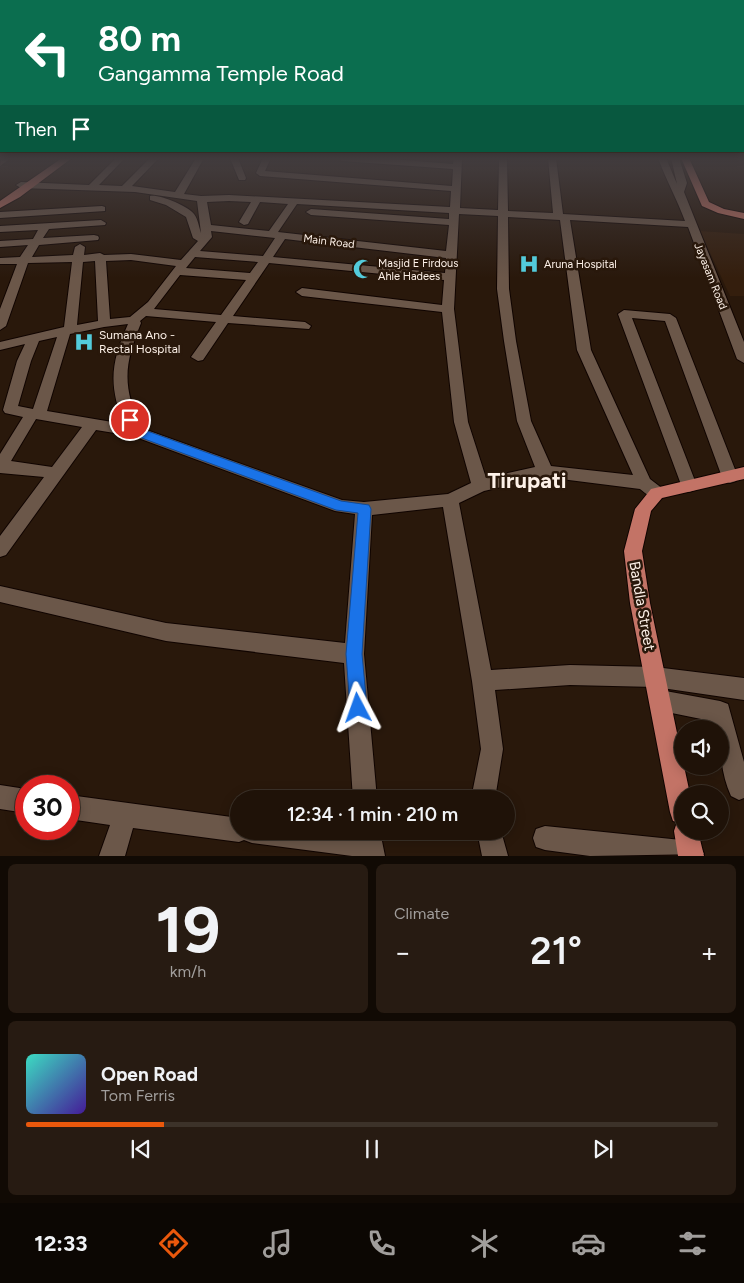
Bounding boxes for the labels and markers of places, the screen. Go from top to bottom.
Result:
hospital icon: Aruna Hospital [518,253,540,275]
place label: Masjid E Firdous Ahle Hadees [378,257,458,283]
mosque icon: Masjid E Firdous Ahle Hadees [352,258,374,280]
place label: Aruna Hospital [544,258,617,271]
place label: Sumana Ano - Rectal Hospital [99,328,181,356]
hospital icon: Sumana Ano - Rectal Hospital [73,331,95,353]
pin [109,399,151,441]

